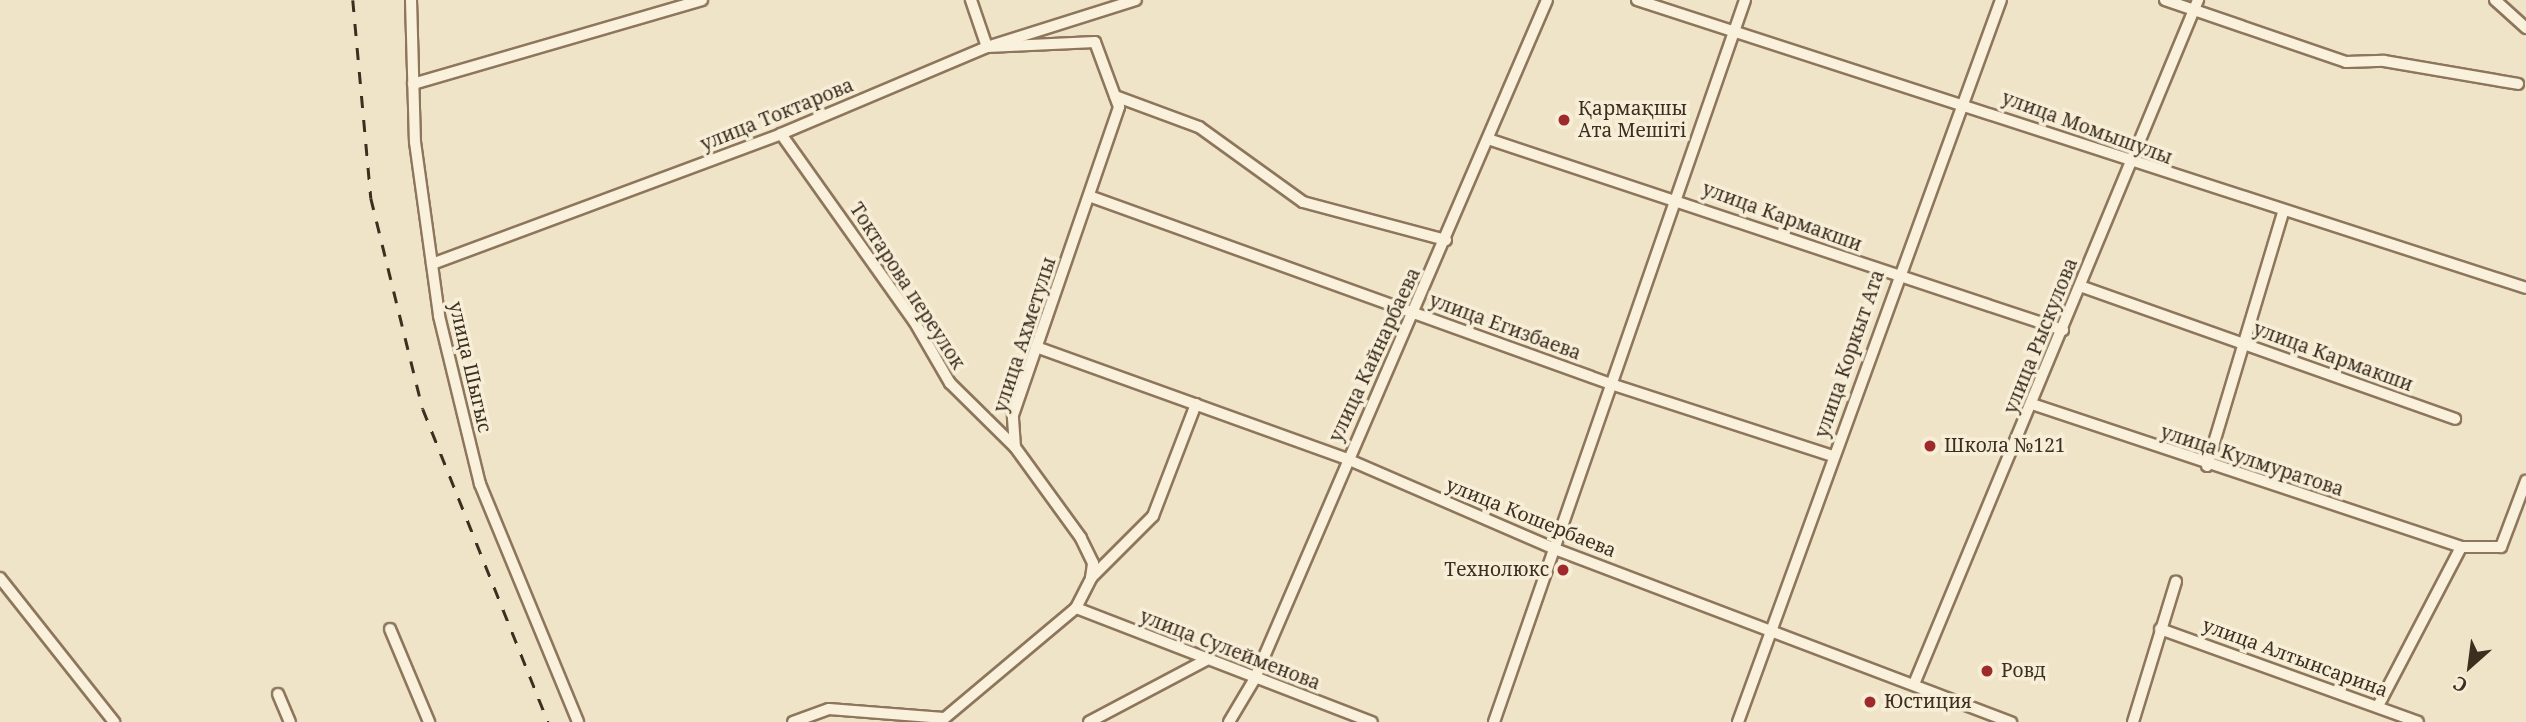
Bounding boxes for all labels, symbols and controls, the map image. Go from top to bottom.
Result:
street label: улица Токтарова [697,74,857,156]
street label: улица Момышулы [1999,87,2175,169]
place label: Қармақшы Ата Мешіті [1578,98,1687,142]
marker: Қармақшы Ата Мешіті [1556,112,1572,128]
street label: улица Кармакши [1699,177,1865,257]
street label: Токтарова переулок [845,198,969,374]
street label: улица Ахметулы [989,254,1061,416]
street label: улица Рыскулова [1999,255,2083,417]
street label: улица Кайнарбаева [1325,264,1425,446]
street label: улица Коркыт Ата [1811,267,1889,441]
street label: улица Егизбаева [1426,289,1584,365]
street label: улица Шыгыс [444,299,496,435]
street label: улица Кармакши [2250,317,2416,397]
street label: улица Кулмуратова [2158,421,2346,501]
place label: Школа №121 [1944,435,2065,457]
marker: Школа №121 [1922,438,1938,454]
street label: улица Кошербаева [1443,473,1619,563]
place label: Технолюкс [1444,559,1549,581]
marker: Технолюкс [1555,562,1571,578]
street label: улица Сулейменова [1136,605,1324,695]
street label: улица Алтынсарина [2199,614,2391,702]
north arrow [2435,631,2505,701]
place label: Ровд [2001,660,2046,682]
marker: Ровд [1979,663,1995,679]
text: С [2449,670,2472,699]
place label: Юстиция [1884,691,1972,713]
marker: Юстиция [1862,694,1878,710]

